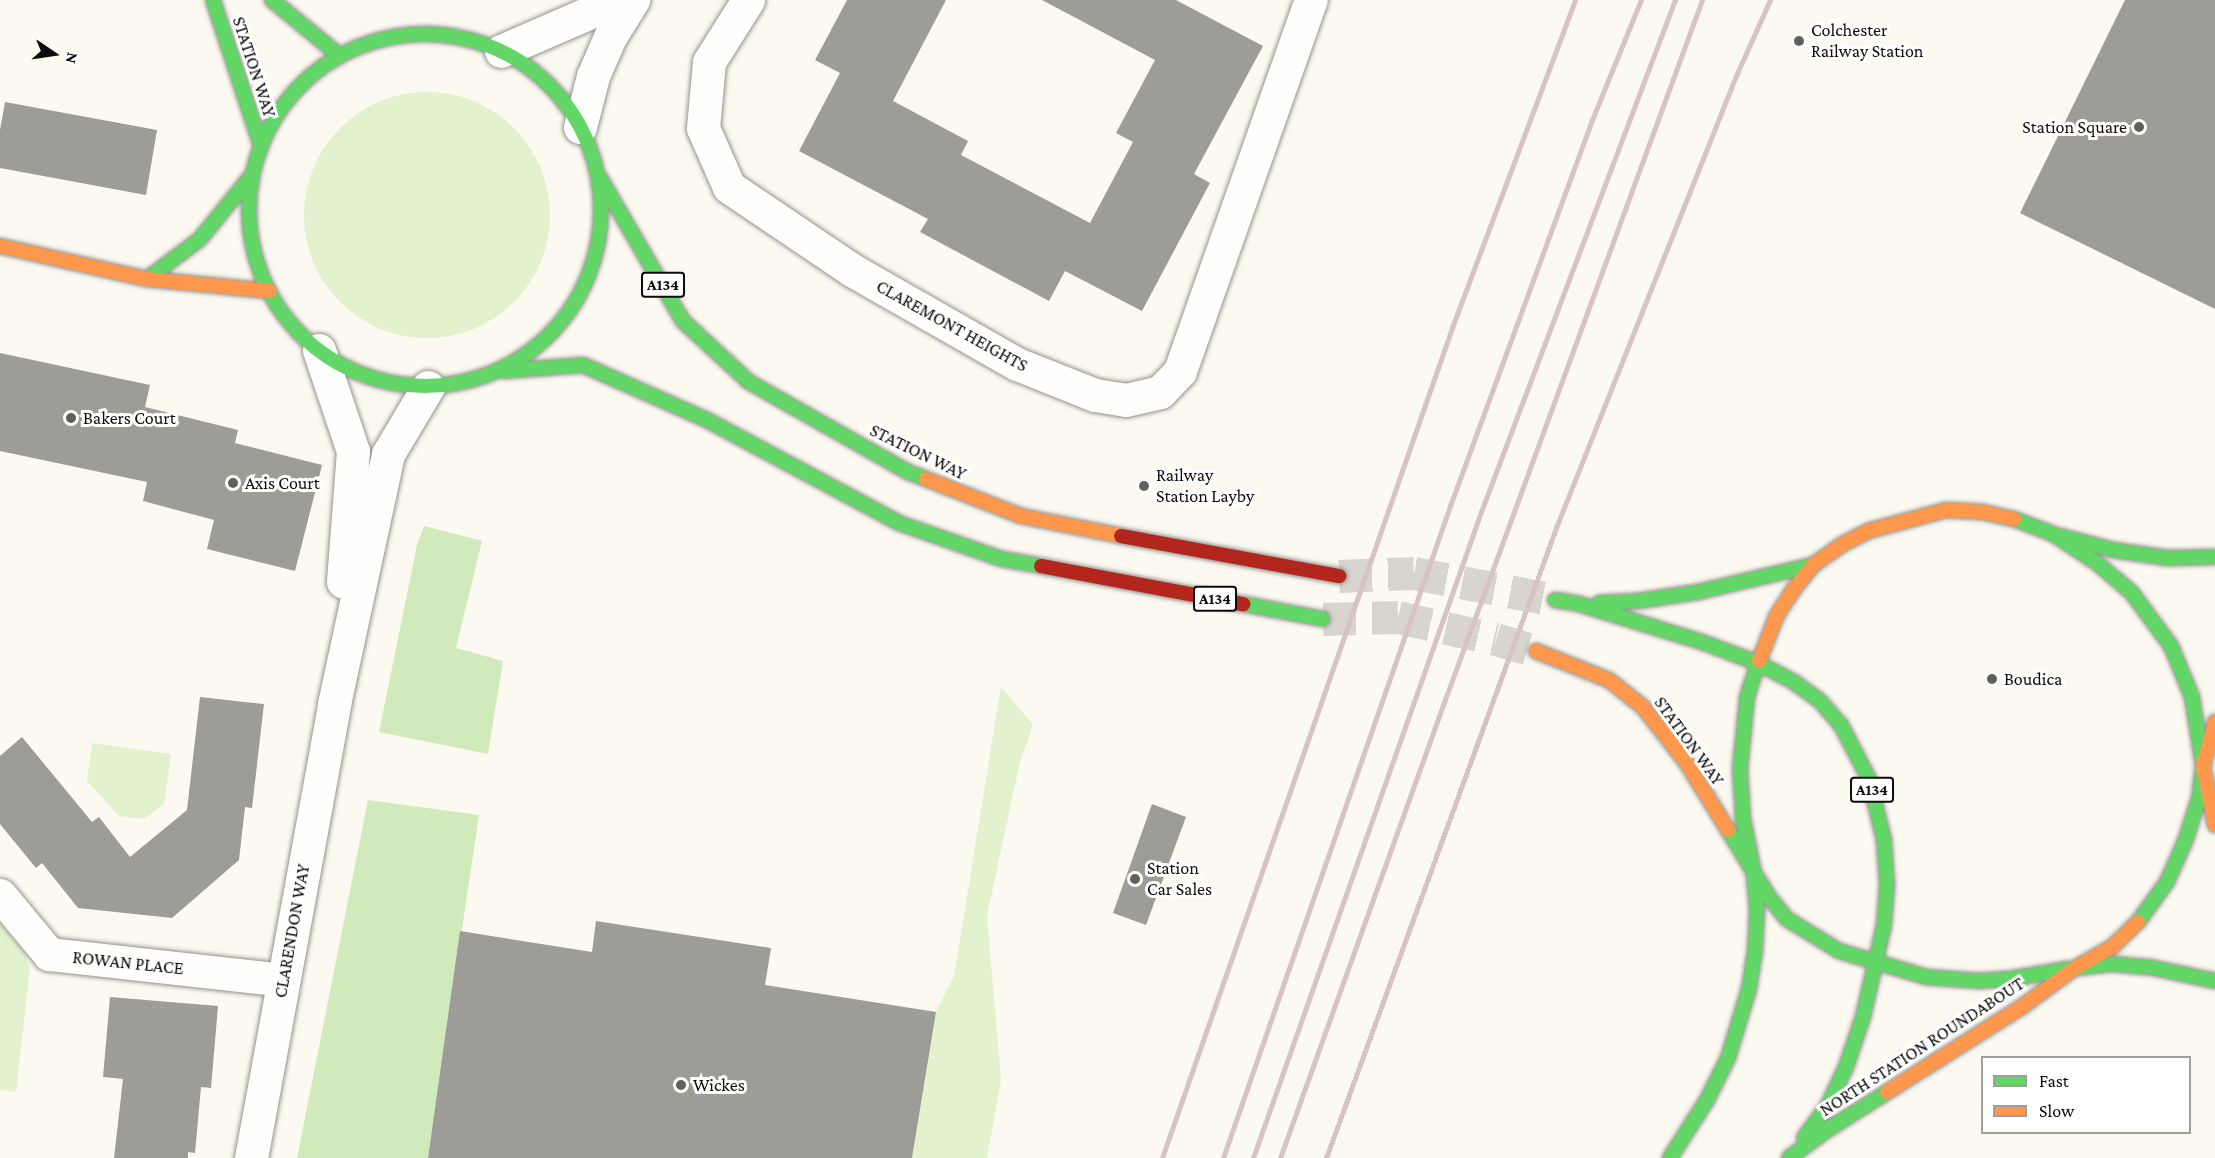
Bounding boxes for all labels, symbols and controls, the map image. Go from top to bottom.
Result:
street label: STATION WAY [228,14,280,120]
place label: Colchester Railway Station [1811,20,1924,63]
north arrow [24,24,84,84]
marker: Colchester Railway Station [1792,34,1806,48]
text: N [63,51,82,65]
place label: Station Square [2022,116,2127,138]
marker: Station Square [2132,120,2146,134]
road number: A134 [640,272,686,298]
street label: CLAREMONT HEIGHTS [872,275,1032,377]
place label: Bakers Court [83,407,176,429]
marker: Bakers Court [64,411,78,425]
street label: STATION WAY [866,419,970,485]
place label: Railway Station Layby [1156,465,1254,508]
place label: Axis Court [245,472,320,494]
marker: Axis Court [226,476,240,490]
marker: Railway Station Layby [1137,479,1151,493]
road number: A134 [1192,586,1238,612]
place label: Boudica [2004,668,2062,690]
marker: Boudica [1985,672,1999,686]
street label: STATION WAY [1650,692,1728,790]
road number: A134 [1850,777,1894,803]
place label: Station Car Sales [1147,858,1212,900]
street label: CLARENDON WAY [270,862,314,1000]
marker: Station Car Sales [1128,872,1142,886]
street label: ROWAN PLACE [71,946,185,980]
street label: NORTH STATION ROUNDABOUT [1816,973,2028,1121]
legend [1981,1056,2191,1134]
text: Fast [2039,1071,2069,1091]
place label: Wickes [693,1074,745,1096]
marker: Wickes [674,1078,688,1092]
text: Slow [2039,1101,2074,1121]

